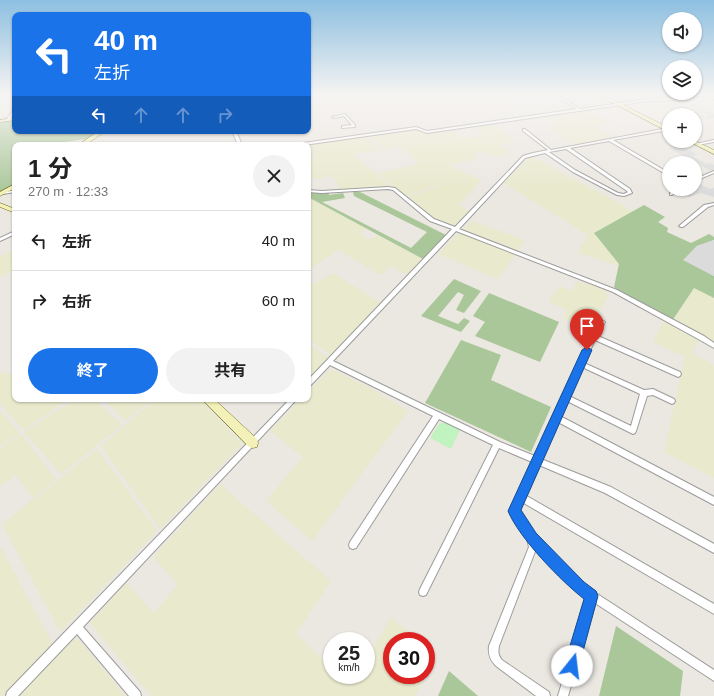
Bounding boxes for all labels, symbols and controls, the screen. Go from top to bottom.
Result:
map controls [662,12,702,196]
button: sound [662,12,702,52]
text: 40 m [94,25,158,56]
icon: left [28,28,80,80]
button: layers [662,60,702,100]
text: 左折 [94,63,130,83]
icon: left [88,104,110,126]
icon: ahead [130,104,152,126]
icon: ahead [172,104,194,126]
icon: right [214,104,236,126]
button: + [662,108,702,148]
text: 1 分 [28,155,72,182]
button: close [253,155,295,197]
button: − [662,156,702,196]
text: 270 m · 12:33 [28,184,108,199]
icon: left [28,230,50,252]
text: 40 m [262,232,295,249]
text: 左折 [62,233,92,250]
icon: right [28,290,50,312]
text: 60 m [262,292,295,309]
text: 右折 [62,293,92,310]
pin [570,309,604,350]
icon: arrive [576,315,598,337]
button: 終了 [28,348,158,394]
button: 共有 [166,348,295,394]
speed limit sign: 30 [383,632,435,684]
text: 25 [338,642,360,664]
position arrow [551,645,593,687]
text: km/h [338,662,360,673]

